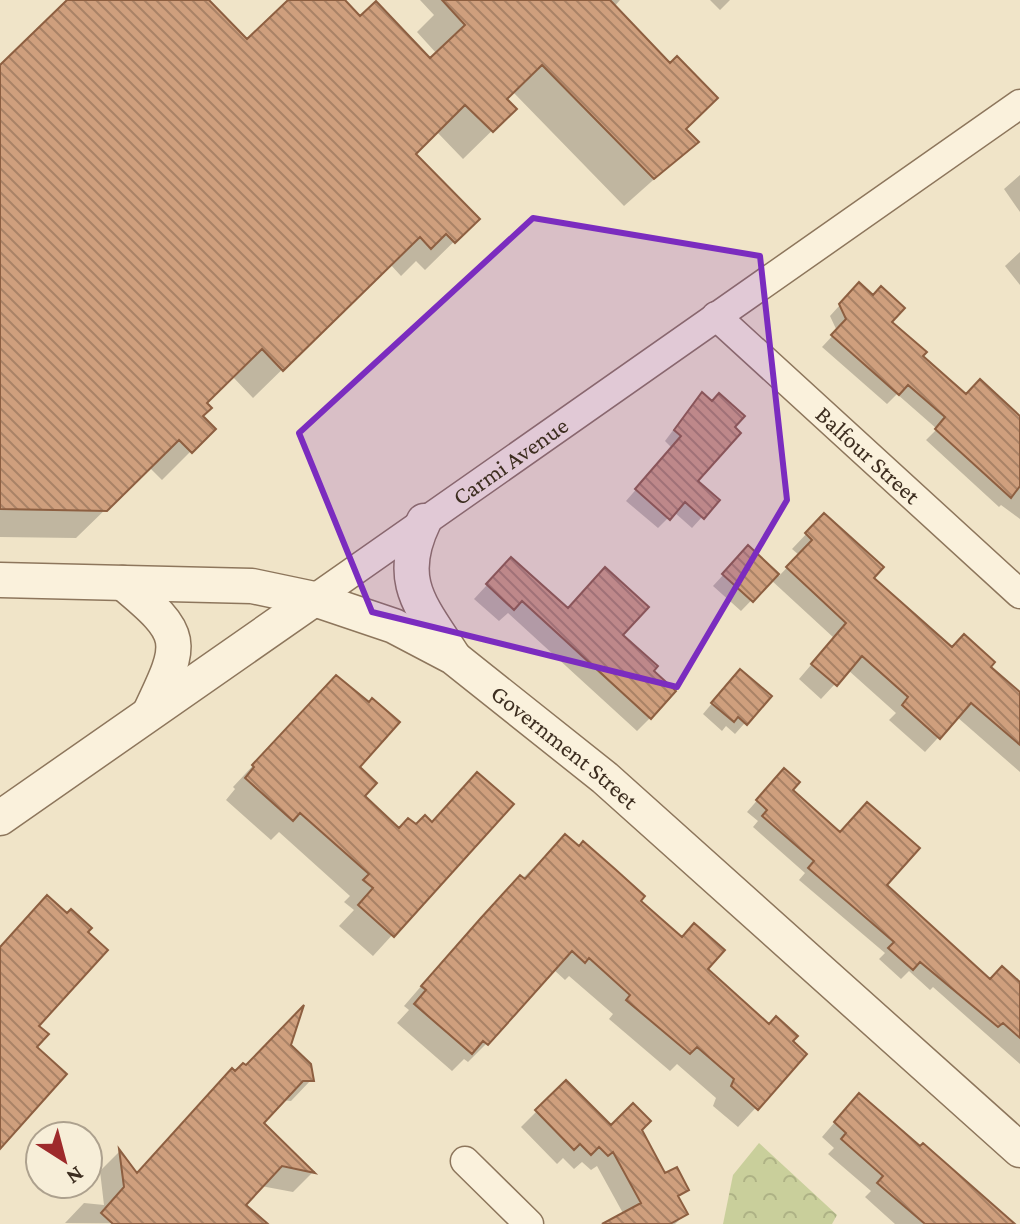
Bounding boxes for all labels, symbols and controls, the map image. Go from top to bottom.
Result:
street label: Balfour Street [811,400,927,510]
street label: Carmi Avenue [447,411,573,510]
street label: Government Street [486,679,645,815]
north arrow [24,1120,104,1200]
text: N [62,1161,89,1190]

